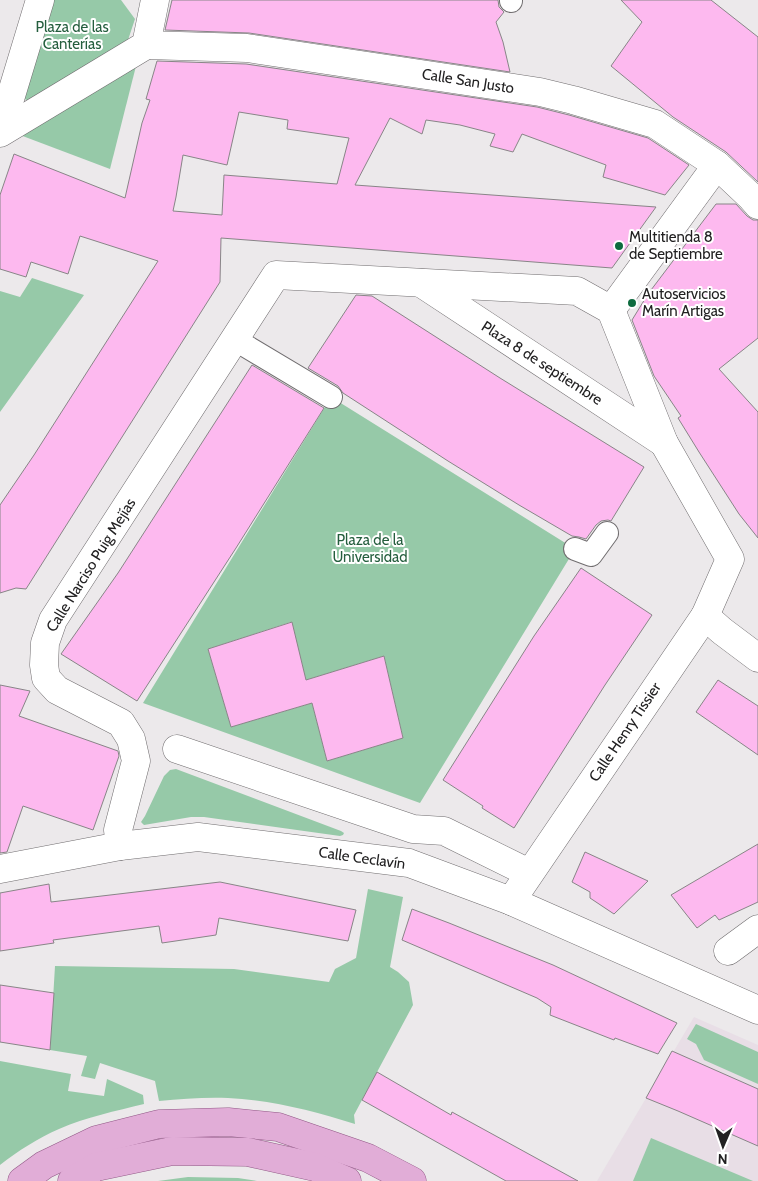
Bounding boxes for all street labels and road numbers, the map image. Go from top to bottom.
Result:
street label: Calle San Justo [421,65,515,97]
street label: Plaza 8 de septiembre [478,317,606,409]
street label: Calle Narciso Puig Mejías [42,495,140,635]
street label: Calle Henry Tissier [585,679,665,785]
street label: Calle Ceclavín [317,843,407,873]

